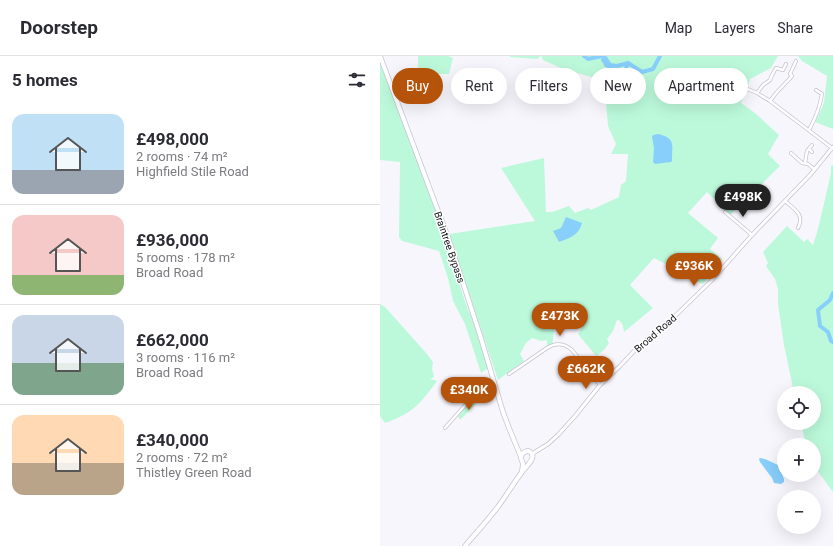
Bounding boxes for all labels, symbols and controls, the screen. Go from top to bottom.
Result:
text: Doorstep [20,16,98,39]
text: Map [665,20,692,36]
text: Layers [714,20,755,36]
text: Share [777,20,813,36]
chip: Buy [392,68,443,104]
chip: Rent [451,68,507,104]
chip: Filters [515,68,582,104]
chip: New [590,68,646,104]
chip: Apartment [654,68,748,104]
icon: filters [346,69,368,91]
text: 5 homes [12,70,78,90]
text: £498,000 [136,129,209,149]
icon: home [44,130,92,178]
text: 2 rooms · 74 m² [136,149,228,164]
text: Highfield Stile Road [136,164,249,179]
pin: £498K [715,184,771,218]
text: £498K [724,189,762,204]
street label: Braintree Bypass [432,210,467,284]
text: £936,000 [136,230,209,250]
icon: home [44,231,92,279]
text: 5 rooms · 178 m² [136,250,235,265]
pin: £936K [666,253,722,287]
text: £936K [675,258,713,273]
text: Broad Road [136,265,203,280]
pin: £473K [532,303,588,337]
text: £473K [541,308,579,323]
street label: Broad Road [632,312,678,354]
text: £662,000 [136,330,209,350]
icon: home [44,331,92,379]
text: 3 rooms · 116 m² [136,350,235,365]
pin: £662K [558,356,614,390]
text: £662K [567,361,605,376]
text: Broad Road [136,365,203,380]
pin: £340K [441,377,497,411]
text: £340K [450,382,488,397]
map controls [777,386,821,534]
button: locate [777,386,821,430]
text: £340,000 [136,430,209,450]
icon: home [44,431,92,479]
button: + [777,438,821,482]
text: 2 rooms · 72 m² [136,450,228,465]
text: Thistley Green Road [136,465,252,480]
button: − [777,490,821,534]

